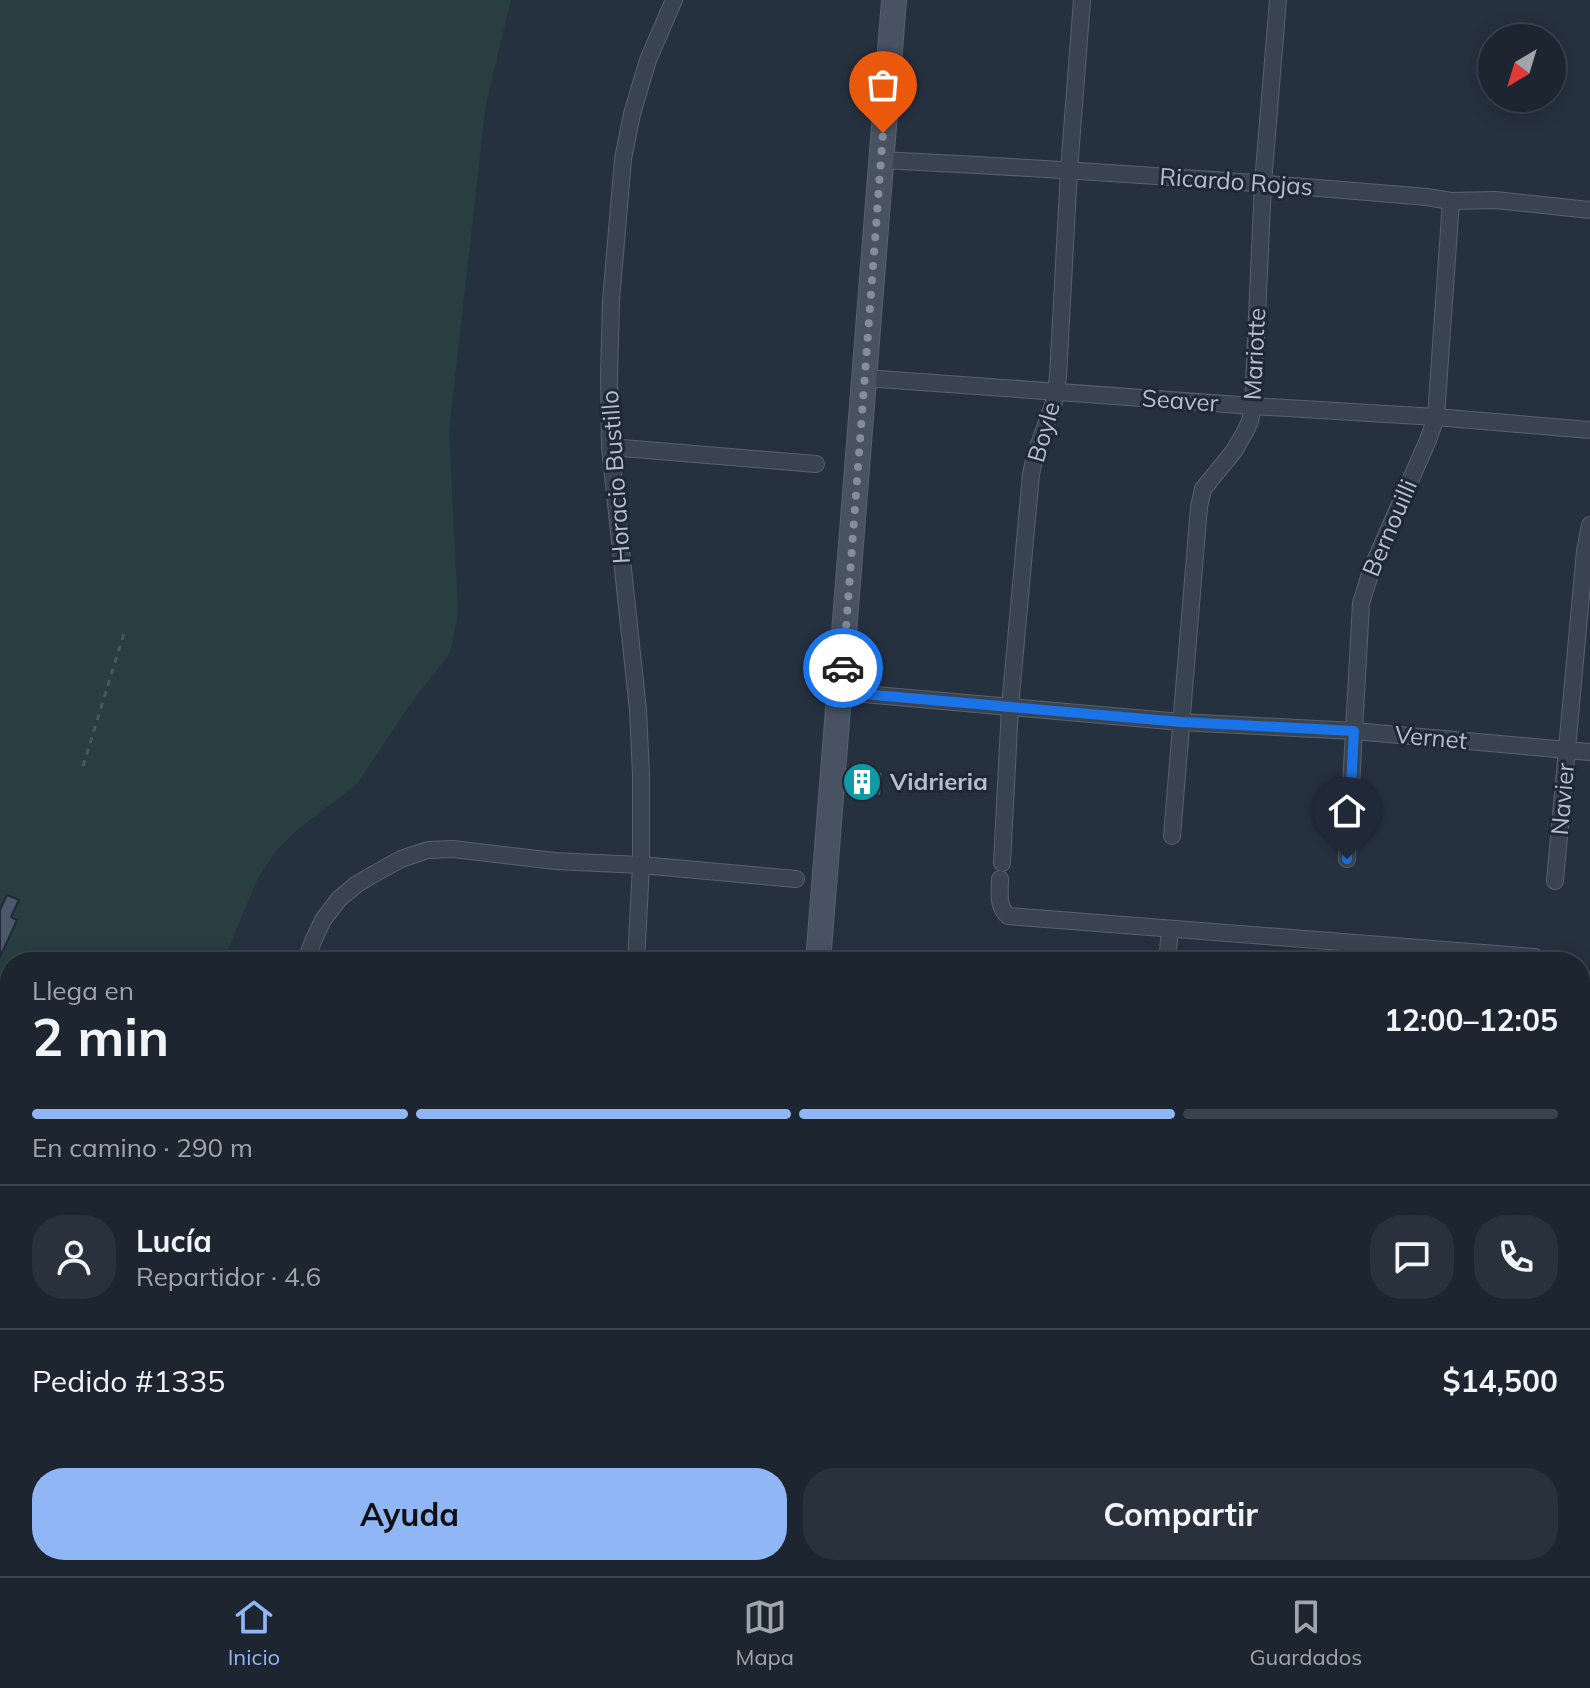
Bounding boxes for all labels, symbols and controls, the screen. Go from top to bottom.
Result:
north arrow [1478,24,1566,112]
map controls [1478,24,1566,112]
pin [849,51,917,133]
icon: bag [861,63,905,107]
street label: Ricardo Rojas [1158,161,1314,201]
street label: Mariotte [1237,307,1271,401]
street label: Seaver [1141,382,1220,418]
street label: Horacio Bustillo [594,389,636,565]
street label: Boyle [1020,398,1066,465]
street label: Bernouilli [1355,475,1423,581]
courier [803,628,883,708]
icon: car [821,646,865,690]
street label: Vernet [1394,719,1469,755]
building icon: Vidrieria [841,761,883,803]
street label: Navier [1544,761,1580,836]
place label: Vidrieria [889,766,988,796]
pin [1313,777,1381,859]
icon: home [1325,789,1369,833]
text: Llega en [32,974,134,1007]
text: 12:00–12:05 [1384,1001,1558,1039]
text: 2 min [32,1004,169,1069]
text: En camino · 290 m [32,1131,253,1164]
button: person [32,1215,116,1299]
button: chat [1370,1215,1454,1299]
button: phone [1474,1215,1558,1299]
text: Lucía [136,1222,212,1260]
text: Repartidor · 4.6 [136,1260,321,1293]
text: Pedido #1335 [32,1362,225,1400]
text: $14,500 [1443,1362,1558,1400]
button: Ayuda [32,1468,787,1560]
button: Compartir [803,1468,1558,1560]
tab: Inicio [228,1595,280,1671]
tab: Mapa [736,1595,794,1671]
tab: Guardados [1249,1595,1362,1671]

